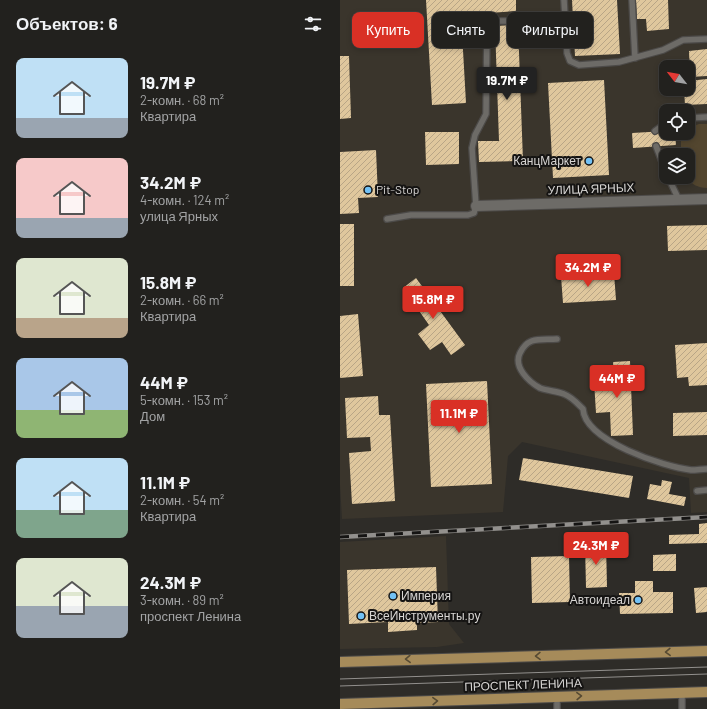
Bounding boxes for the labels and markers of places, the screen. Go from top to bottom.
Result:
pin: 19.7M ₽ [470,67,544,101]
place label: КанцМаркет [513,153,581,168]
marker: КанцМаркет [584,156,594,166]
place label: Pit-Stop [376,182,419,196]
marker: Pit-Stop [363,185,373,195]
pin: 34.2M ₽ [551,254,625,288]
pin: 15.8M ₽ [396,286,470,320]
pin: 44M ₽ [589,365,645,399]
pin: 11.1M ₽ [422,400,496,434]
pin: 24.3M ₽ [559,532,633,566]
place label: Империя [401,588,451,603]
marker: Империя [388,591,398,601]
place label: Автоидеал [570,592,630,607]
marker: Автоидеал [633,595,643,605]
place label: ВсеИнструменты.ру [369,608,480,623]
marker: ВсеИнструменты.ру [356,611,366,621]

